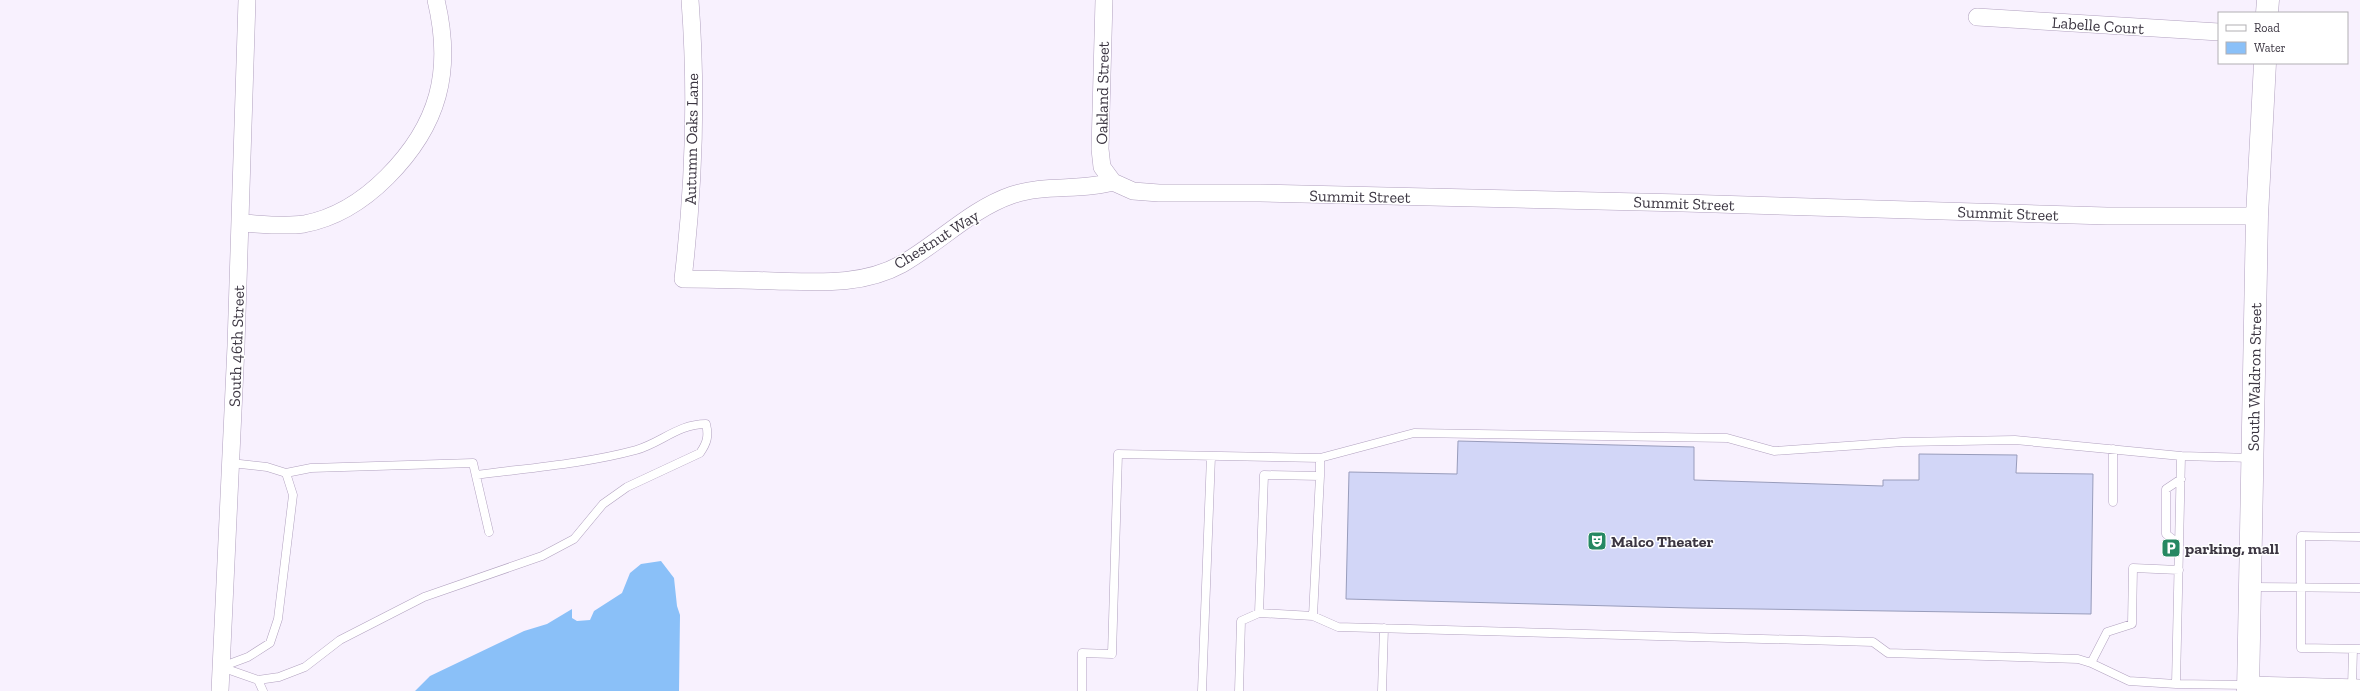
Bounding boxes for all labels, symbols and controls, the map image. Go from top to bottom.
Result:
legend [2218,12,2348,64]
street label: Labelle Court [2051,13,2145,38]
text: Road [2254,21,2280,35]
street label: Oakland Street [1092,41,1113,145]
text: Water [2254,41,2286,55]
street label: Autumn Oaks Lane [681,73,702,205]
street label: Summit Street [1309,186,1411,207]
street label: Summit Street [1633,192,1735,215]
street label: Summit Street [1957,202,2059,225]
street label: Chestnut Way [890,205,983,273]
street label: South 46th Street [225,285,248,407]
street label: South Waldron Street [2244,303,2265,451]
theatre icon: Malco Theater [1586,530,1608,552]
place label: Malco Theater [1611,532,1714,551]
parking icon: parking, mall [2160,537,2182,559]
place label: parking, mall [2185,539,2279,558]

